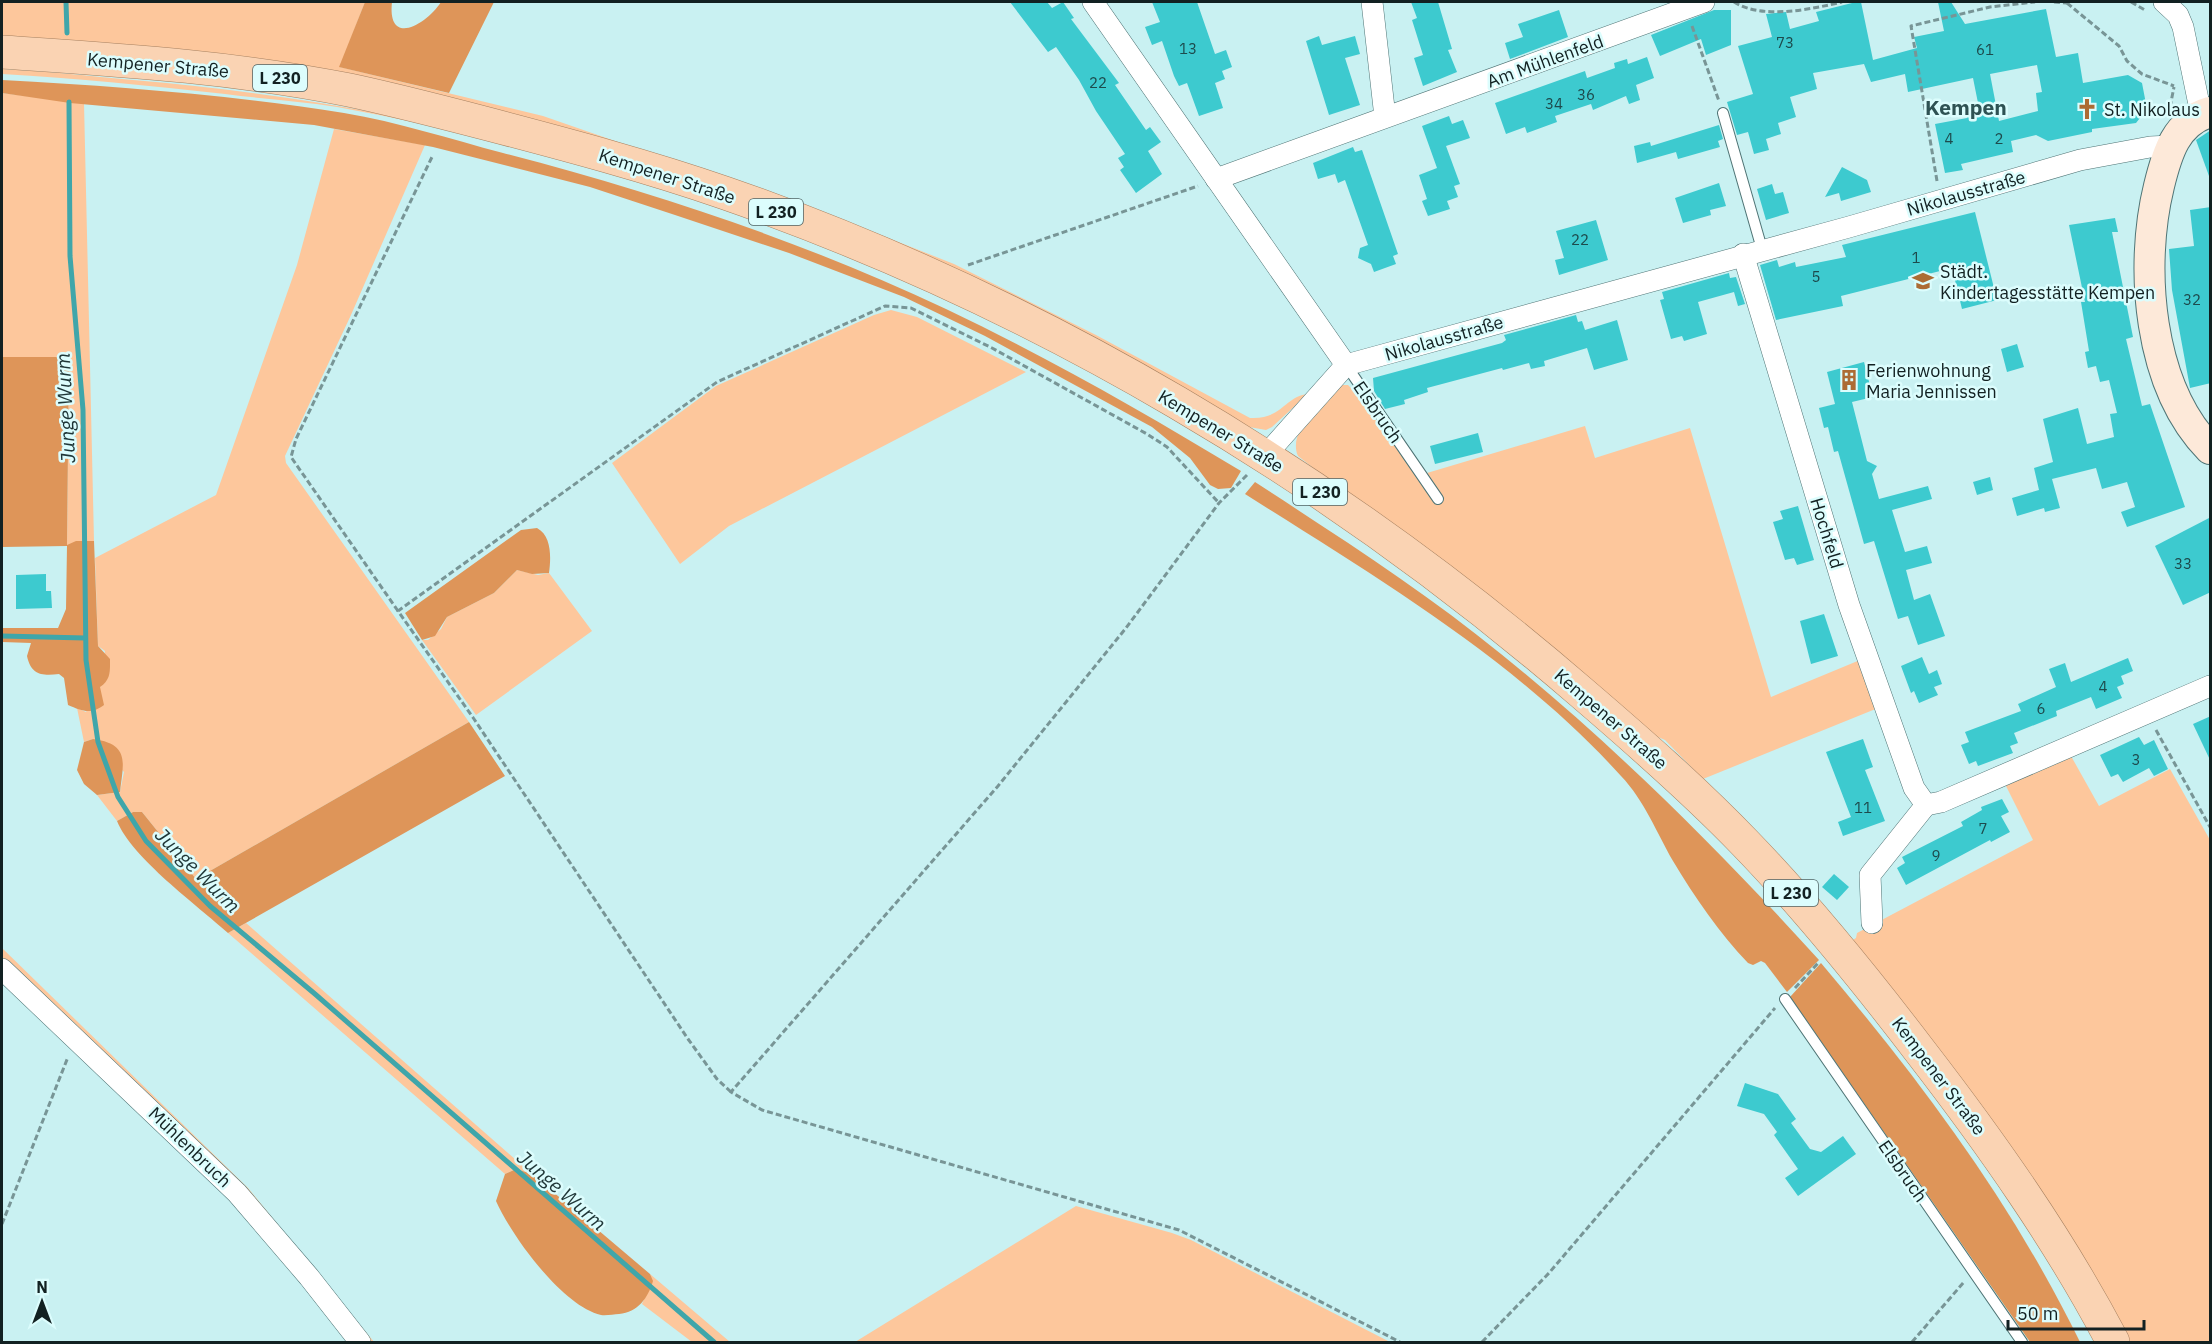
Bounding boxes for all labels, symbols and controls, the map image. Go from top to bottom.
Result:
street label: Am Mühlenfeld [1483,29,1607,93]
house number: 73 [1776,33,1794,52]
house number: 13 [1179,39,1197,58]
house number: 61 [1976,40,1994,59]
street label: Kempener Straße [86,47,230,83]
road number: L 230 [253,65,307,91]
house number: 22 [1089,73,1107,92]
house number: 36 [1577,85,1595,104]
district label: Kempen [1925,93,2007,121]
house number: 34 [1545,94,1563,113]
church icon: St. Nikolaus [2075,97,2099,121]
place label: St. Nikolaus [2104,98,2200,121]
house number: 4 [1944,129,1954,148]
house number: 2 [1994,129,2004,148]
street label: Kempener Straße [596,143,738,209]
street label: Nikolausstraße [1904,165,2028,221]
road number: L 230 [749,199,803,225]
house number: 22 [1571,230,1589,249]
house number: 1 [1911,248,1921,267]
place label: Städt. Kindertagesstätte Kempen [1940,260,2155,304]
house number: 5 [1811,267,1821,286]
school or university icon: Städt. Kindertagesstätte Kempen [1911,269,1935,293]
house number: 32 [2183,290,2201,309]
street label: Nikolausstraße [1382,310,1506,366]
water label: Junge Wurm [49,352,81,464]
place label: Ferienwohnung Maria Jennissen [1866,359,1997,403]
building icon: Ferienwohnung Maria Jennissen [1837,368,1861,392]
street label: Elsbruch [1348,376,1408,448]
street label: Kempener Straße [1154,385,1288,478]
road number: L 230 [1293,479,1347,505]
street label: Hochfeld [1805,495,1849,571]
house number: 33 [2174,554,2192,573]
street label: Kempener Straße [1550,664,1672,774]
house number: 4 [2098,677,2108,696]
house number: 6 [2036,699,2046,718]
house number: 3 [2131,750,2141,769]
house number: 11 [1854,798,1872,817]
house number: 7 [1978,819,1988,838]
water label: Junge Wurm [149,821,247,919]
house number: 9 [1931,846,1941,865]
road number: L 230 [1764,880,1818,906]
street label: Kempener Straße [1887,1012,1991,1140]
street label: Mühlenbruch [144,1102,236,1192]
street label: Elsbruch [1873,1135,1933,1207]
water label: Junge Wurm [512,1144,612,1236]
north arrow [12,1272,72,1332]
text: N [36,1277,48,1297]
scale bar [2008,1293,2144,1331]
text: 50 m [2017,1302,2059,1325]

